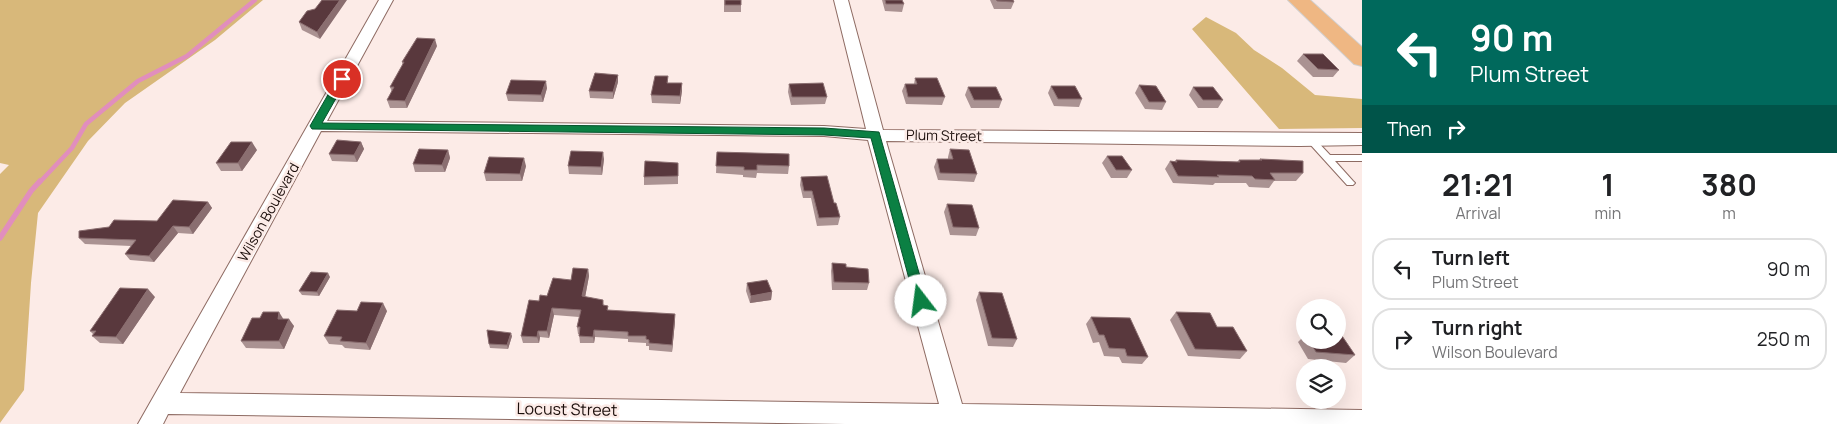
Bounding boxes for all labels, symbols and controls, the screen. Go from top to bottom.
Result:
text: 90 m [1470,14,1553,62]
icon: left [1387,20,1452,85]
pin [321,58,363,100]
text: Plum Street [1470,59,1589,89]
icon: arrive [328,65,356,93]
icon: right [1442,115,1470,143]
text: Then [1387,116,1432,142]
street label: Plum Street [906,125,982,145]
street label: Wilson Boulevard [233,159,303,265]
text: 21:21 [1442,164,1514,205]
text: 1 [1601,164,1614,205]
text: 380 [1701,164,1757,205]
text: Arrival [1455,202,1501,224]
text: min [1594,202,1621,224]
text: m [1722,202,1736,224]
text: Turn left [1432,245,1510,271]
icon: left [1389,255,1417,283]
text: 90 m [1767,256,1810,282]
text: Plum Street [1432,271,1519,293]
position arrow [894,274,946,326]
map controls [1296,299,1346,409]
button: search [1296,299,1346,349]
text: Turn right [1432,315,1522,341]
icon: right [1389,325,1417,353]
text: 250 m [1757,326,1810,352]
text: Wilson Boulevard [1432,341,1558,363]
button: layers [1296,359,1346,409]
street label: Locust Street [516,397,618,421]

